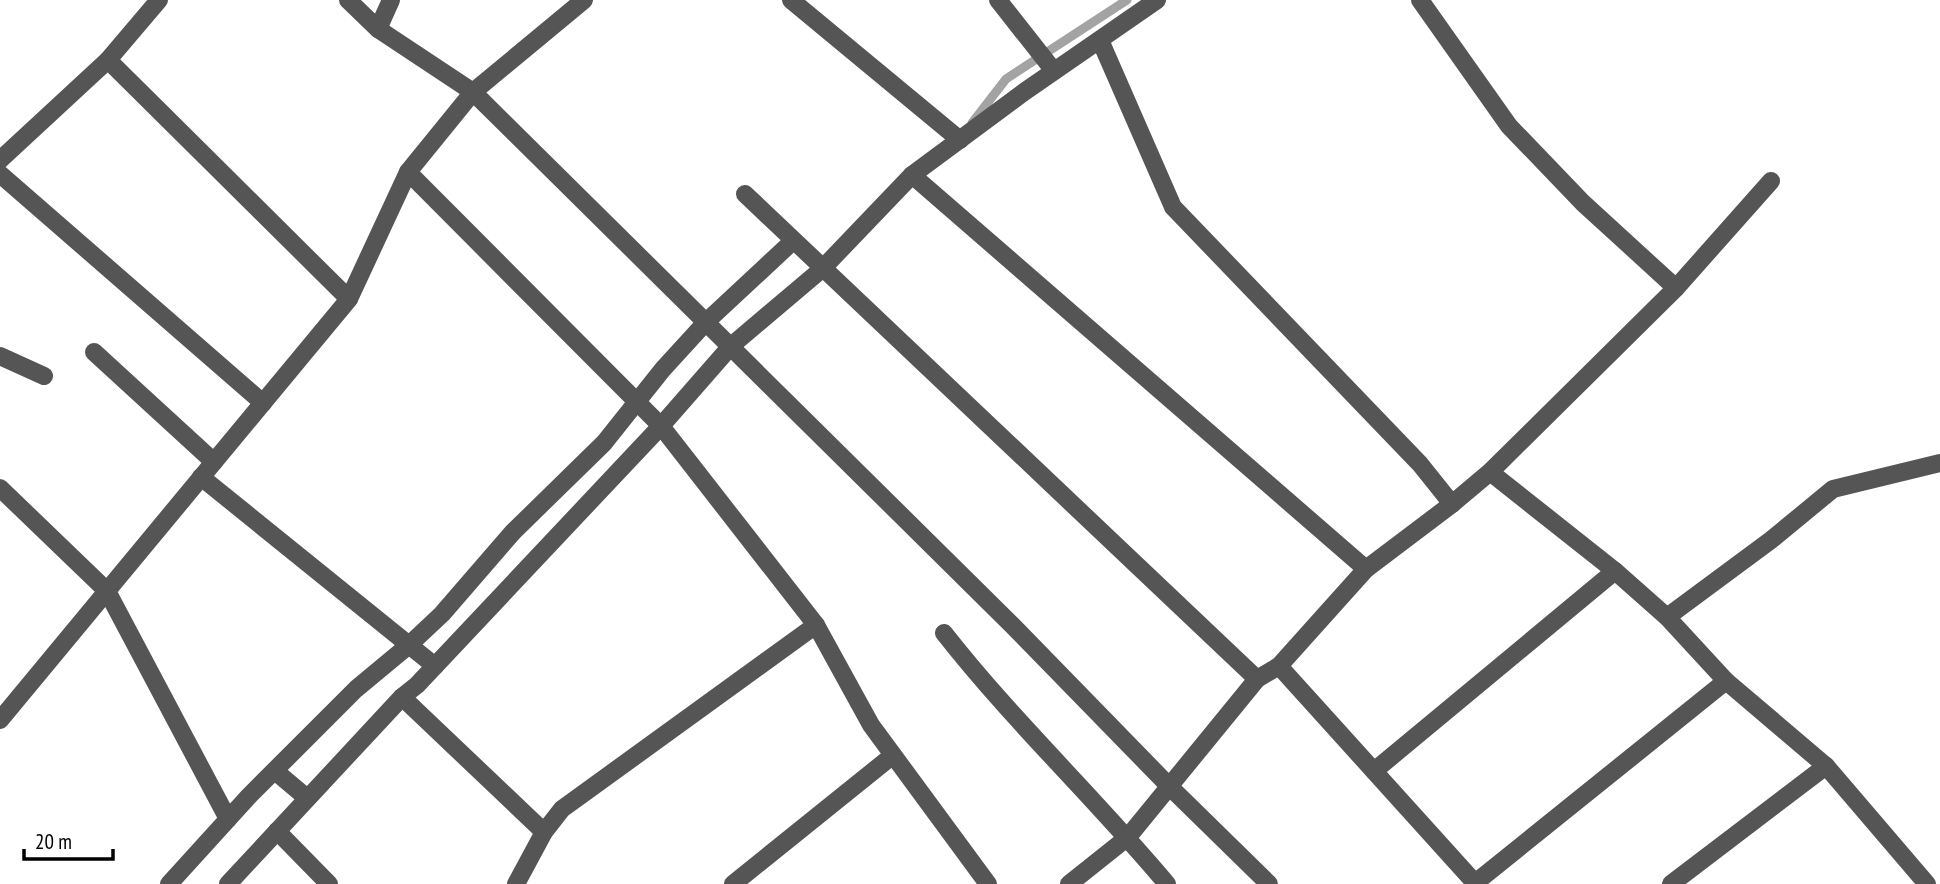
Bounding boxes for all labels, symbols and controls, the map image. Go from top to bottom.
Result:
scale bar [24,818,114,862]
text: 20 m [35,828,72,855]

